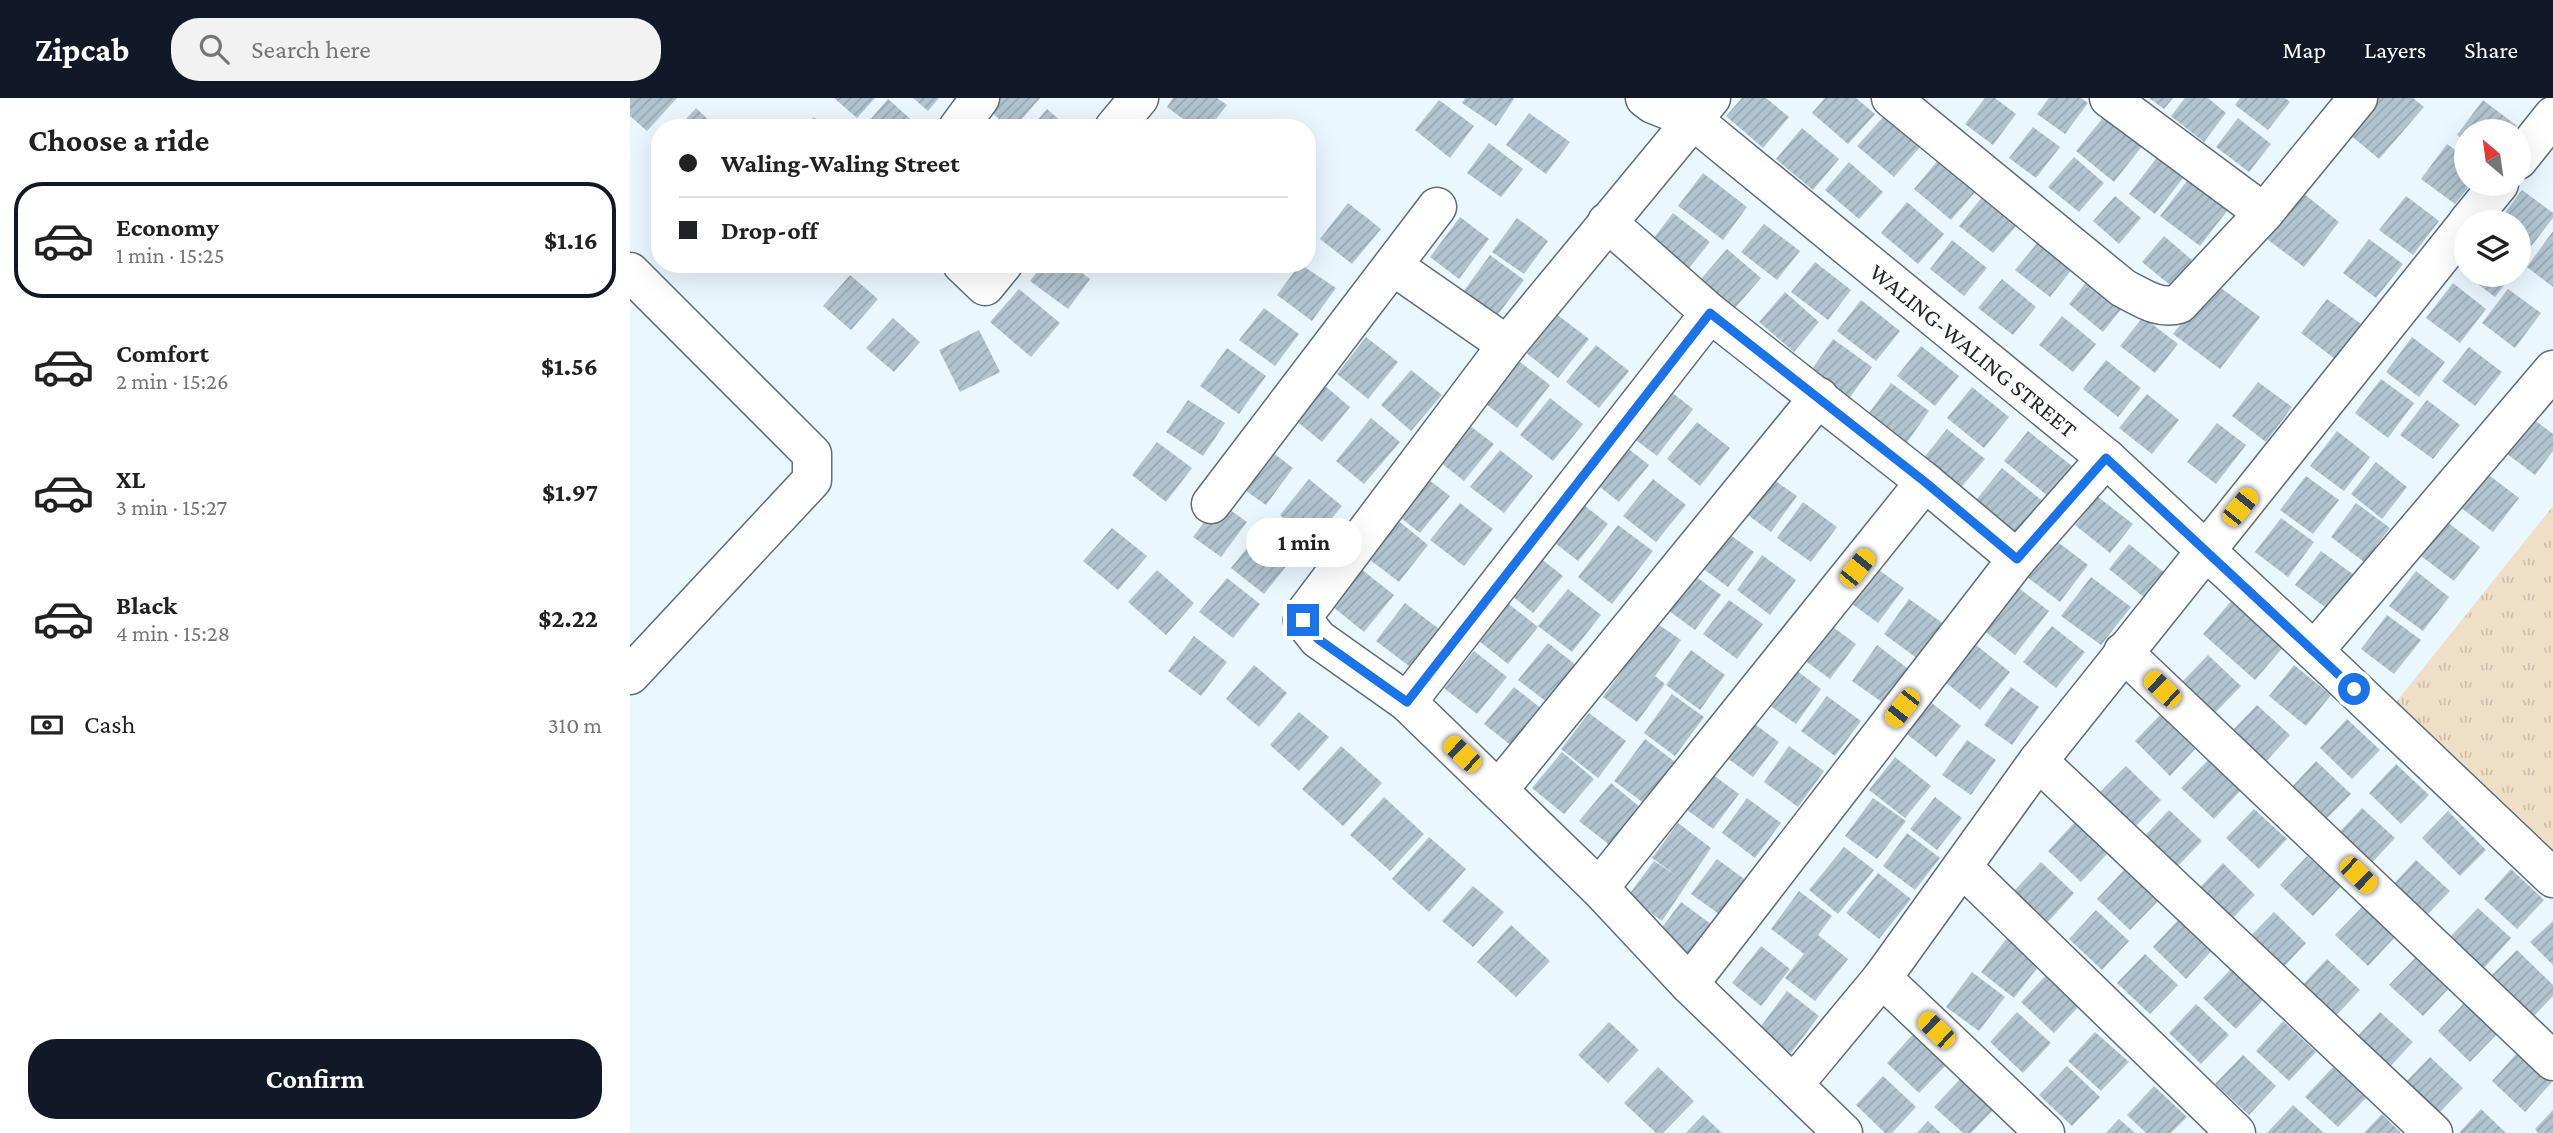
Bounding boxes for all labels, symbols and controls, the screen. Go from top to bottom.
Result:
search box [171,18,661,81]
icon: search [195,30,233,68]
text: Zipcab [35,31,129,68]
text: Search here [251,35,371,64]
text: Map [2282,36,2326,63]
text: Layers [2364,36,2426,63]
text: Share [2464,36,2518,63]
north arrow [2454,119,2530,196]
map controls [2454,119,2531,287]
text: Choose a ride [28,122,209,158]
text: Waling-Waling Street [721,149,960,178]
icon: car [32,209,95,272]
button: layers [2454,210,2531,287]
text: Economy [116,213,219,242]
text: Drop-off [721,216,818,245]
text: $1.16 [544,226,598,255]
text: 1 min · 15:25 [116,242,225,268]
street label: WALING-WALING STREET [1865,257,2083,442]
icon: car [32,335,95,398]
text: Comfort [116,339,209,368]
text: $1.56 [541,352,598,381]
text: 2 min · 15:26 [116,368,229,394]
icon: car [32,461,95,524]
text: XL [116,465,145,494]
text: $1.97 [542,478,598,507]
car [2219,484,2262,530]
text: 3 min · 15:27 [116,494,227,520]
callout: 1 min [1245,518,1361,568]
text: 1 min [1278,529,1330,555]
car [1836,545,1879,591]
icon: car [32,587,95,650]
text: Black [116,591,177,620]
text: $2.22 [538,604,598,633]
route end [1287,604,1319,636]
text: 4 min · 15:28 [116,620,230,646]
car [2140,667,2185,711]
route start [2338,673,2370,705]
car [1881,685,1924,731]
icon: cash [28,706,66,744]
text: Cash [84,710,135,739]
text: 310 m [548,712,602,738]
car [1440,732,1485,776]
car [2336,853,2381,897]
car [1914,1008,1959,1052]
button: Confirm [28,1039,602,1119]

